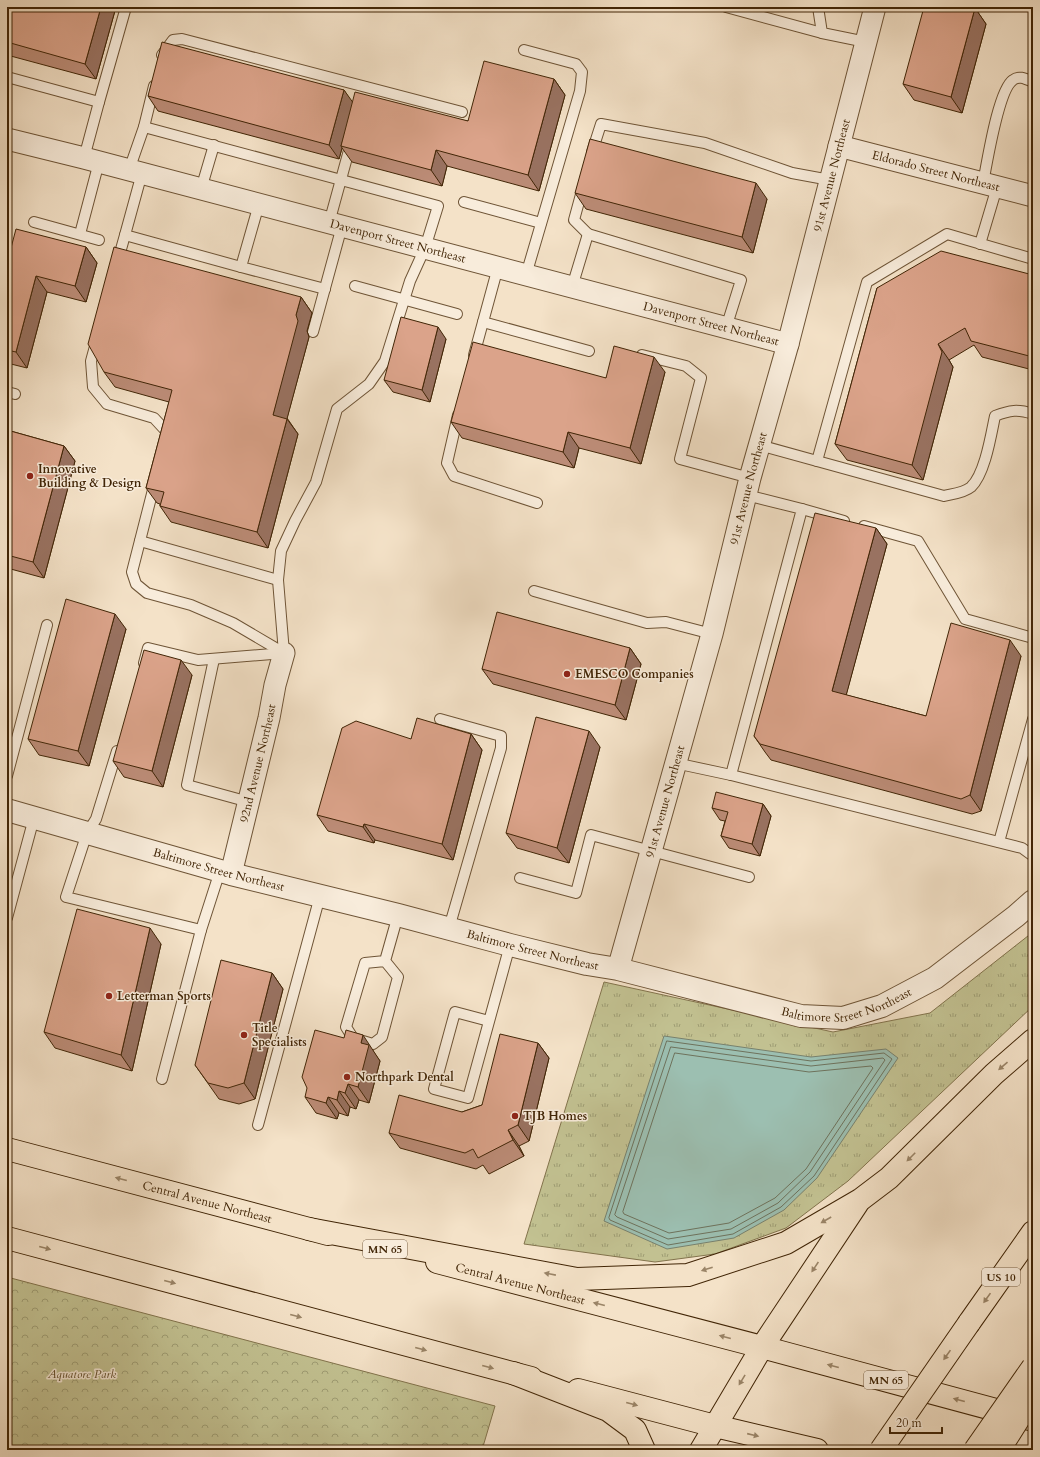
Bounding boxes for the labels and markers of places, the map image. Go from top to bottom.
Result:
place label: Innovative Building & Design [38,461,142,491]
marker: Innovative Building & Design [25,471,35,481]
place label: EMESCO Companies [575,666,694,682]
marker: EMESCO Companies [562,669,572,679]
place label: Letterman Sports [117,988,211,1004]
marker: Letterman Sports [104,991,114,1001]
place label: Title Specialists [252,1020,307,1050]
marker: Title Specialists [239,1030,249,1040]
place label: Northpark Dental [355,1069,454,1085]
marker: Northpark Dental [342,1072,352,1082]
place label: TJB Homes [523,1108,587,1124]
marker: TJB Homes [510,1111,520,1121]

